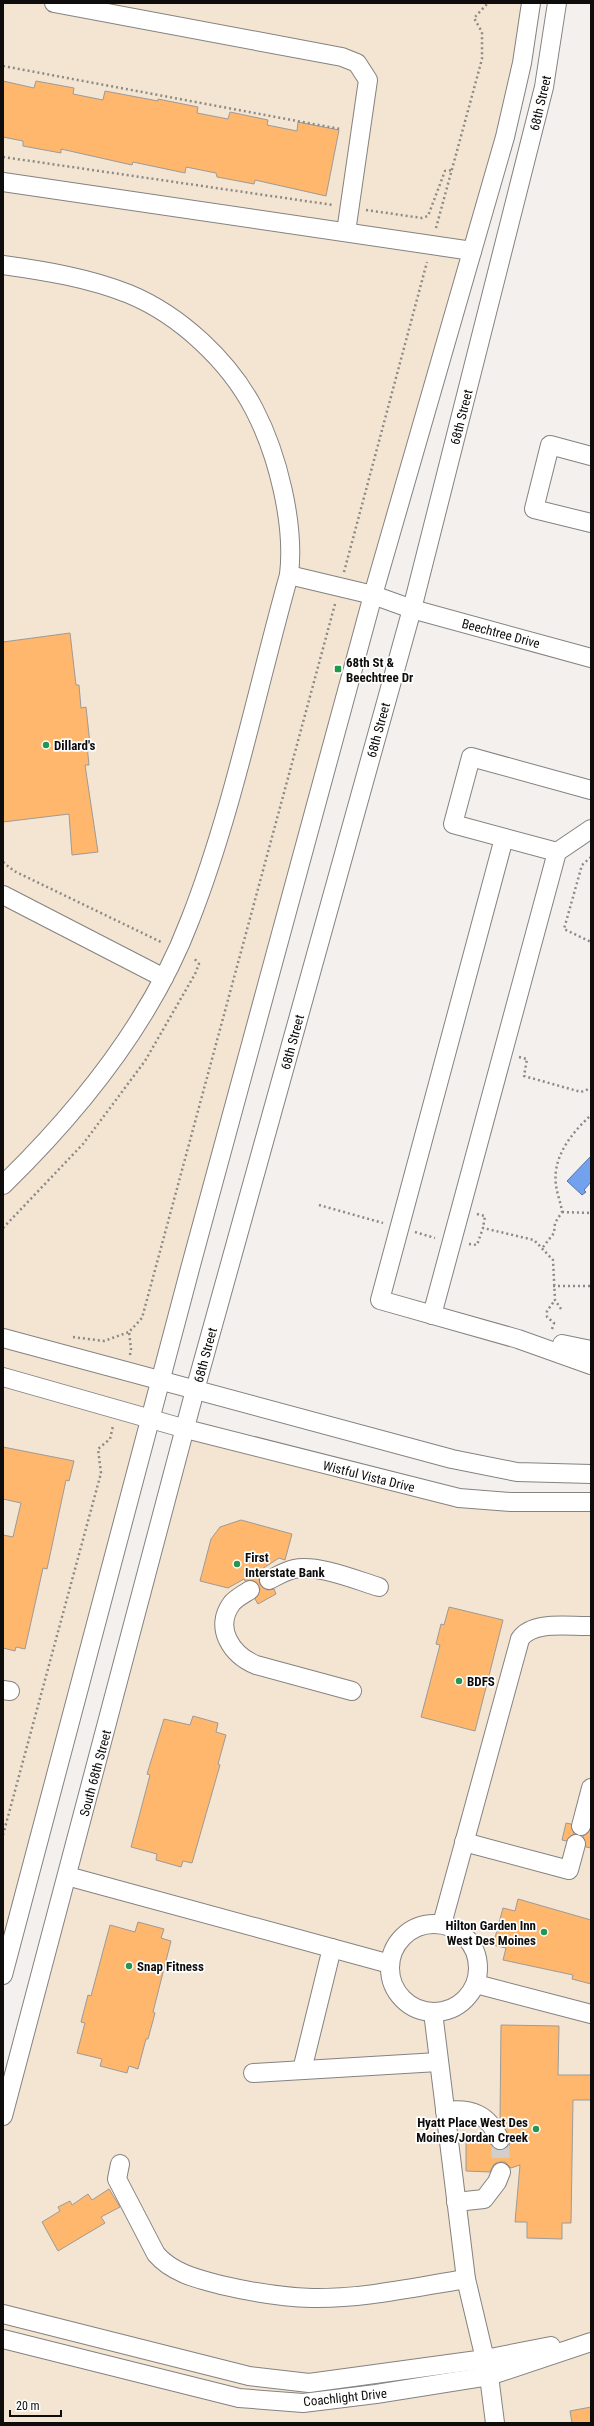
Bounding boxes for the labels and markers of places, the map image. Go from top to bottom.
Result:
place label: 68th St & Beechtree Dr [346,655,414,685]
marker: 68th St & Beechtree Dr [333,664,343,674]
place label: Dillard's [54,738,95,753]
marker: Dillard's [41,740,51,750]
place label: First Interstate Bank [245,1550,325,1580]
marker: First Interstate Bank [232,1559,242,1569]
place label: BDFS [467,1674,495,1689]
marker: BDFS [454,1676,464,1686]
place label: Hilton Garden Inn West Des Moines [446,1918,536,1948]
marker: Hilton Garden Inn West Des Moines [539,1927,549,1937]
place label: Snap Fitness [137,1959,204,1974]
marker: Snap Fitness [124,1961,134,1971]
place label: Hyatt Place West Des Moines/Jordan Creek [416,2115,529,2145]
marker: Hyatt Place West Des Moines/Jordan Creek [531,2124,541,2134]

